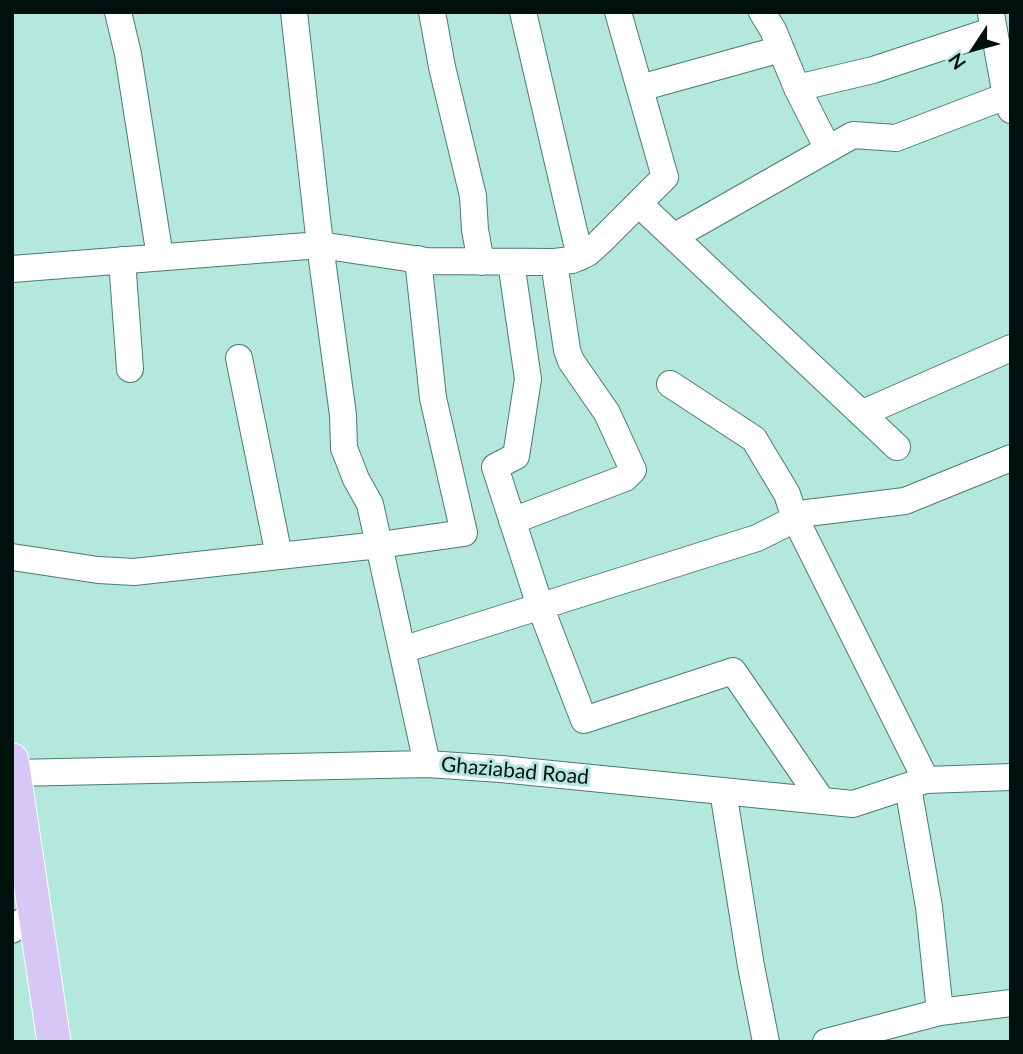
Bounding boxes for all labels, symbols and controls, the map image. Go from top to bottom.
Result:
north arrow [939,14,1009,84]
text: N [943,49,970,74]
street label: Ghaziabad Road [440,752,590,790]

